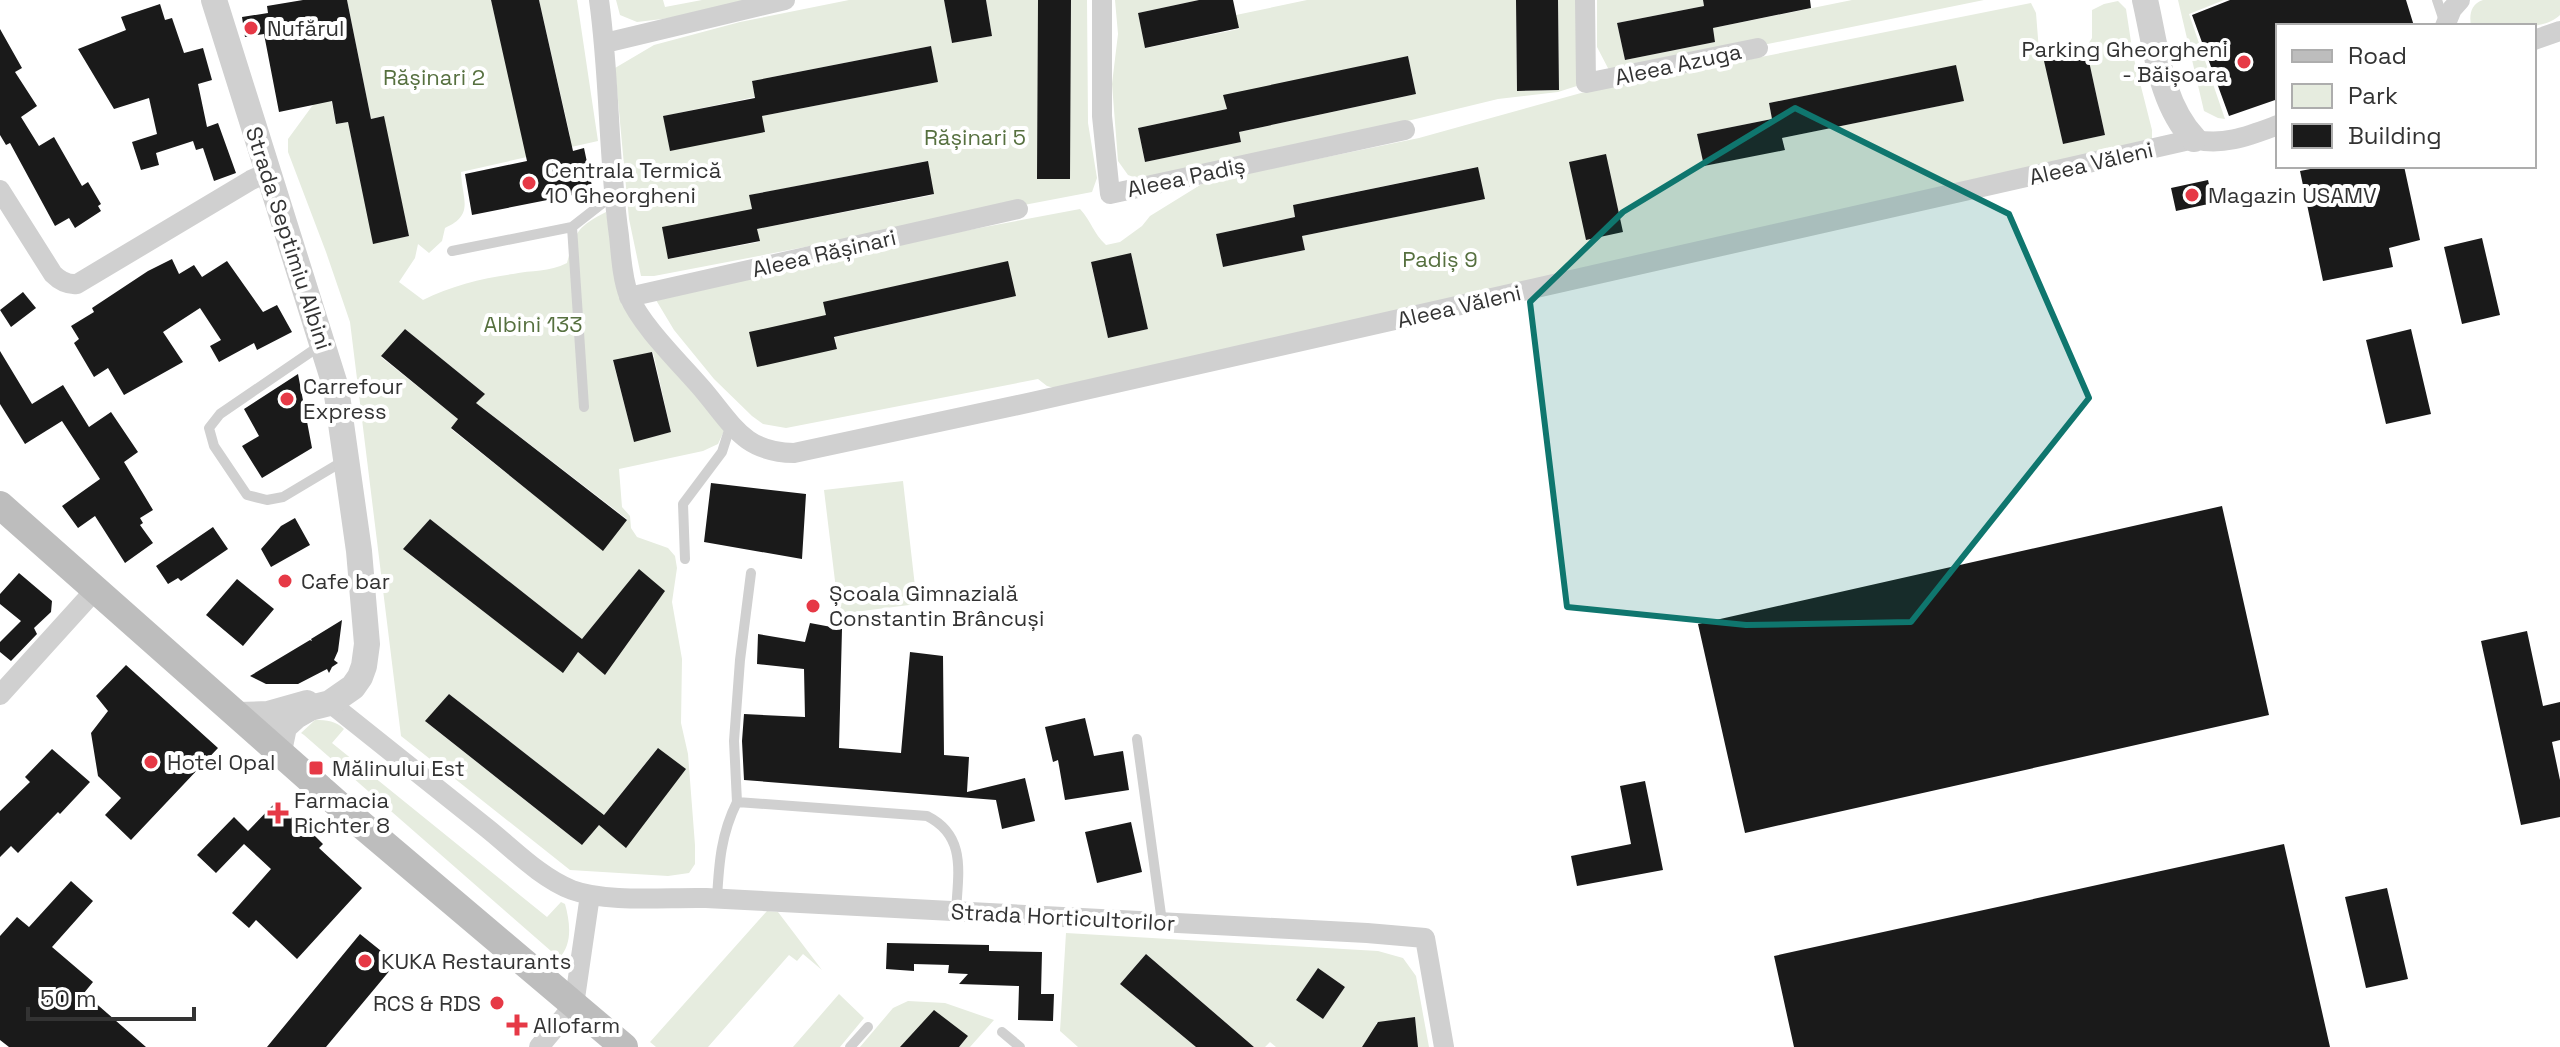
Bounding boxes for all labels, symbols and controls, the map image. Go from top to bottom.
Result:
place label: Nufărul [267,14,344,42]
marker: Nufărul [242,19,260,37]
legend [2276,24,2536,168]
place label: Parking Gheorgheni - Băișoara [2022,35,2228,88]
street label: Aleea Azuga [1612,37,1744,91]
text: Road [2348,40,2407,71]
marker: Parking Gheorgheni - Băișoara [2235,53,2253,71]
park label: Rășinari 2 [383,63,485,91]
text: Park [2348,80,2398,111]
text: Building [2348,120,2442,151]
street label: Strada Septimiu Albini [240,123,338,353]
park label: Rășinari 5 [924,123,1026,151]
street label: Aleea Văleni [2026,135,2156,191]
street label: Aleea Padiș [1124,151,1248,203]
place label: Centrala Termică 10 Gheorgheni [545,156,722,209]
marker: Centrala Termică 10 Gheorgheni [520,174,538,192]
place label: Magazin USAMV [2208,181,2377,209]
marker: Magazin USAMV [2183,186,2201,204]
street label: Aleea Rășinari [749,223,899,283]
park label: Padiș 9 [1402,245,1478,273]
street label: Aleea Văleni [1394,278,1524,334]
park label: Albini 133 [483,310,583,338]
place label: Carrefour Express [303,372,403,425]
marker: Carrefour Express [278,390,296,408]
place label: Cafe bar [301,567,390,595]
marker: Cafe bar [276,572,294,590]
place label: Școala Gimnazială Constantin Brâncuși [829,579,1044,632]
marker: Școala Gimnazială Constantin Brâncuși [804,597,822,615]
place label: Hotel Opal [167,748,275,776]
marker: Hotel Opal [142,753,160,771]
place label: Mălinului Est [332,754,465,782]
marker: Mălinului Est [307,759,325,777]
place label: Farmacia Richter 8 [294,786,390,839]
marker: Farmacia Richter 8 [269,804,287,822]
street label: Strada Horticultorilor [950,897,1176,937]
place label: KUKA Restaurants [381,947,571,975]
marker: KUKA Restaurants [356,952,374,970]
scale bar [28,971,194,1021]
text: 50 m [40,983,97,1014]
place label: RCS & RDS [373,989,481,1017]
marker: RCS & RDS [488,994,506,1012]
place label: Allofarm [533,1011,620,1039]
marker: Allofarm [508,1016,526,1034]

